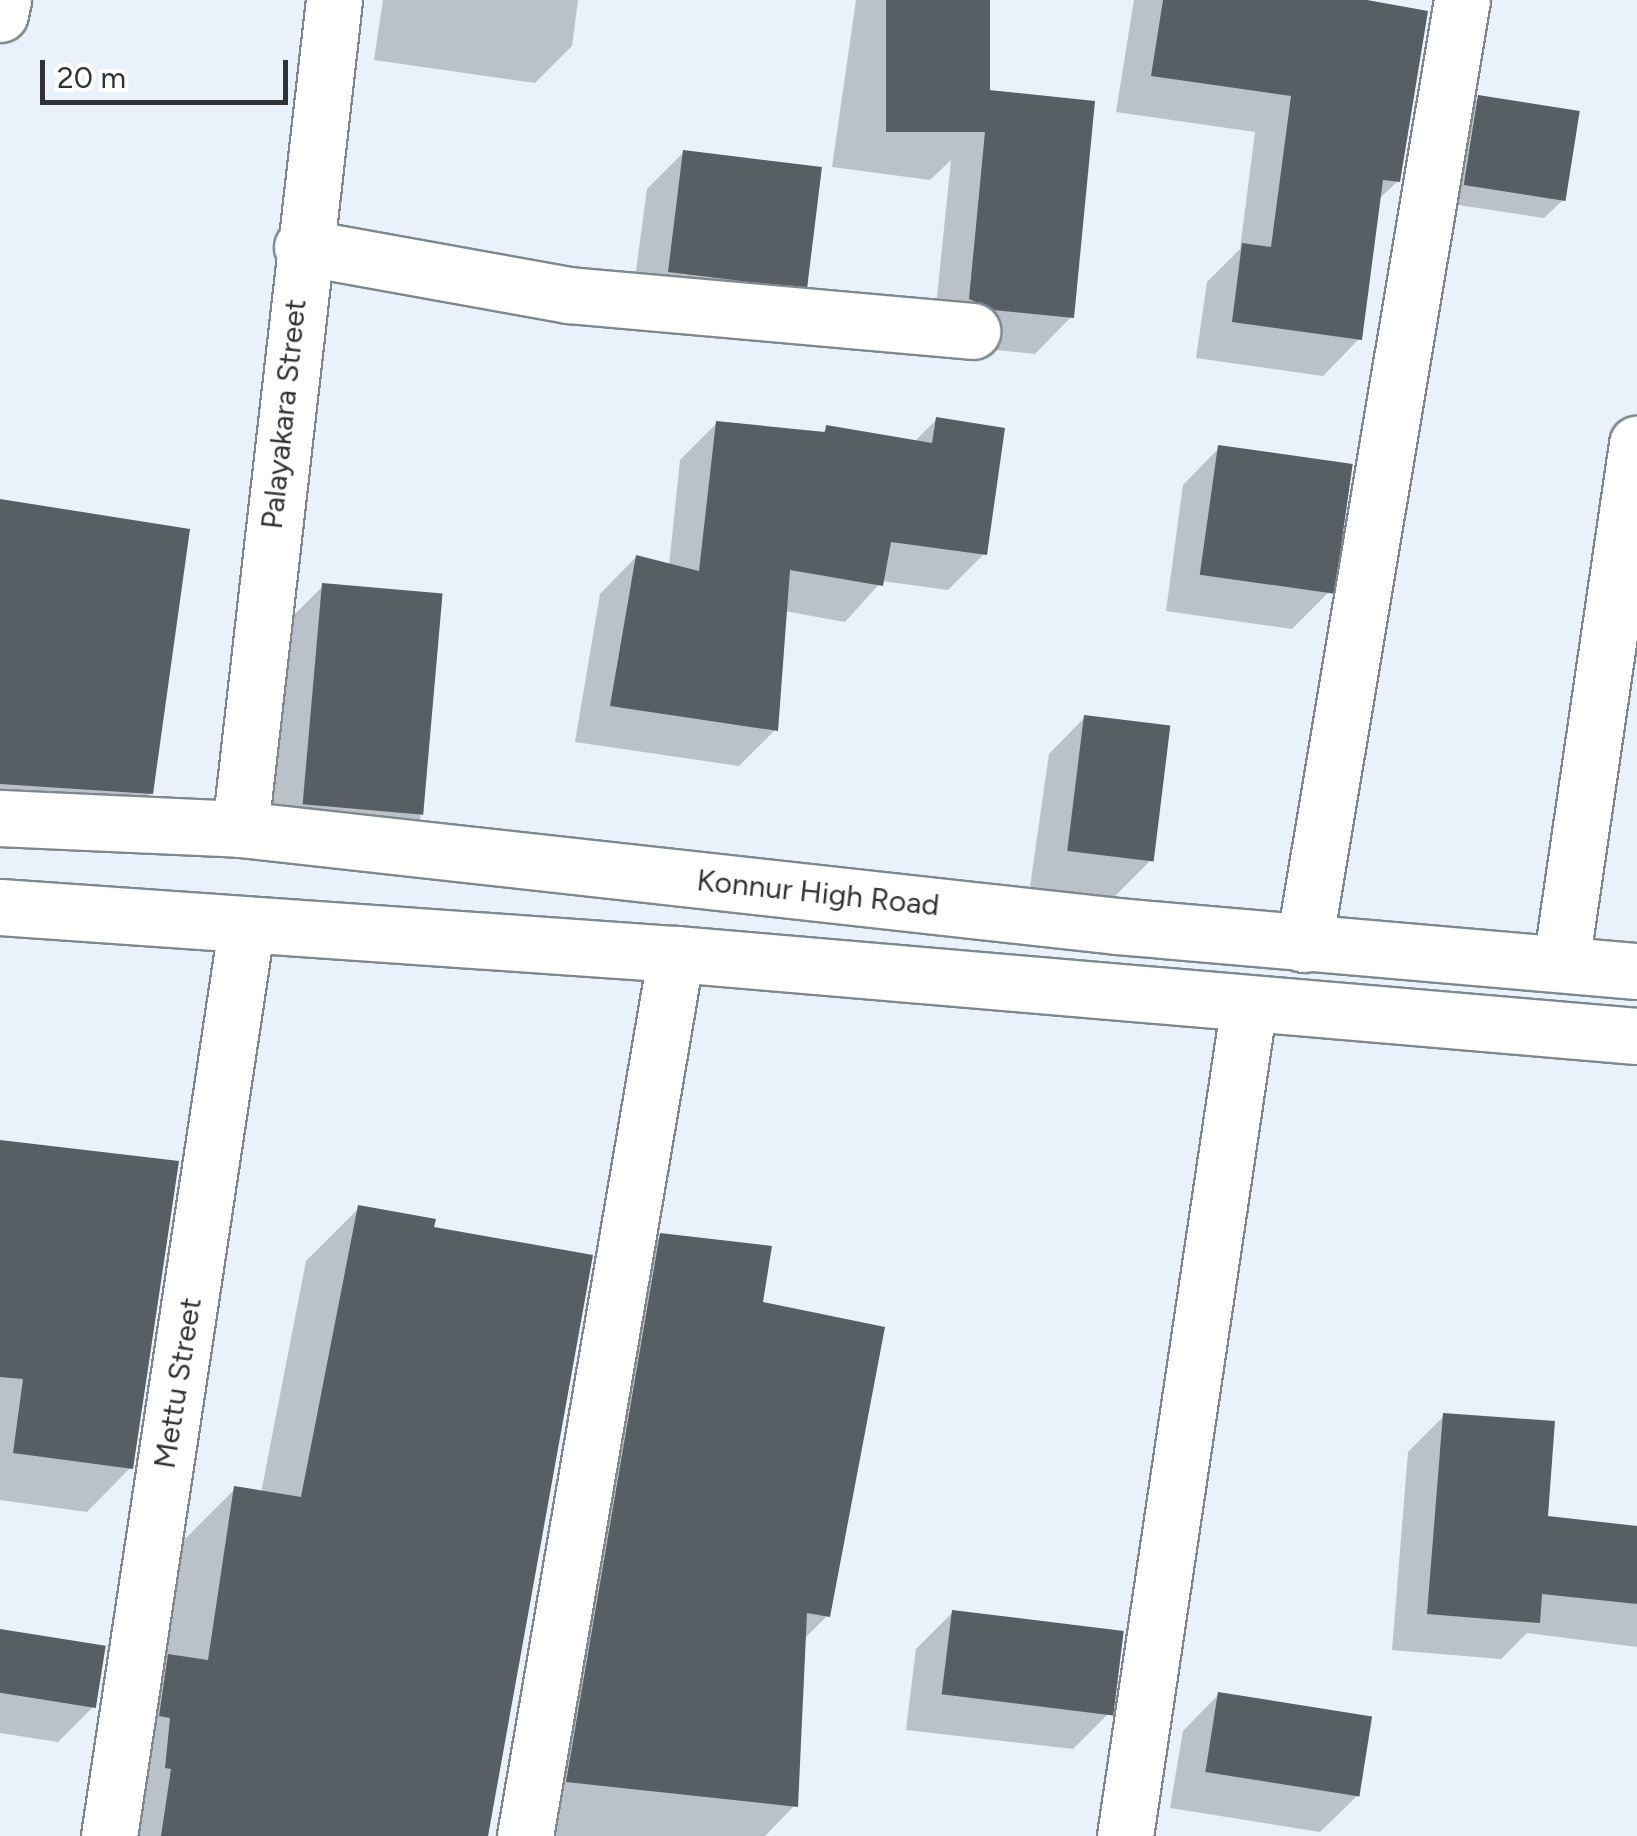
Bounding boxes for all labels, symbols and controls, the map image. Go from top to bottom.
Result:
scale bar [45,40,292,102]
text: 20 m [57,59,126,96]
street label: Palayakara Street [254,297,314,531]
street label: Konnur High Road [695,862,941,924]
street label: Mettu Street [147,1295,209,1471]

